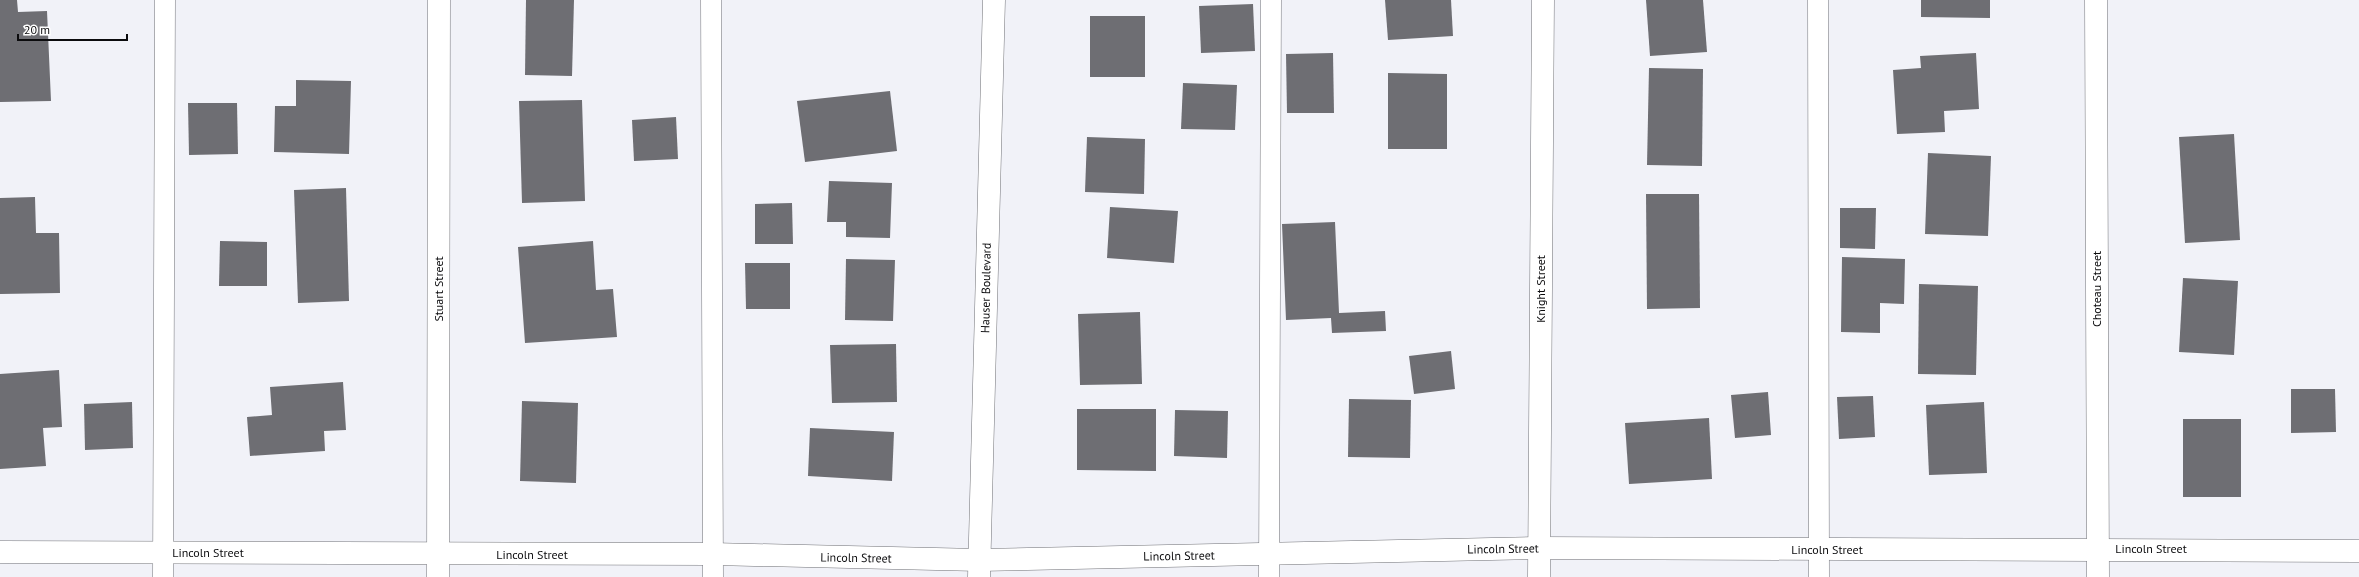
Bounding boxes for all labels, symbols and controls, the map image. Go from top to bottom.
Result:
scale bar [18,16,127,42]
text: 20 m [24,22,50,37]
street label: Hauser Boulevard [977,243,994,333]
street label: Choteau Street [2089,251,2104,327]
street label: Knight Street [1533,255,1548,323]
street label: Stuart Street [431,256,446,322]
street label: Lincoln Street [1467,540,1539,557]
street label: Lincoln Street [2115,541,2187,556]
street label: Lincoln Street [1791,542,1863,557]
street label: Lincoln Street [172,545,244,560]
street label: Lincoln Street [496,547,568,562]
street label: Lincoln Street [1143,547,1215,564]
street label: Lincoln Street [820,549,892,566]

